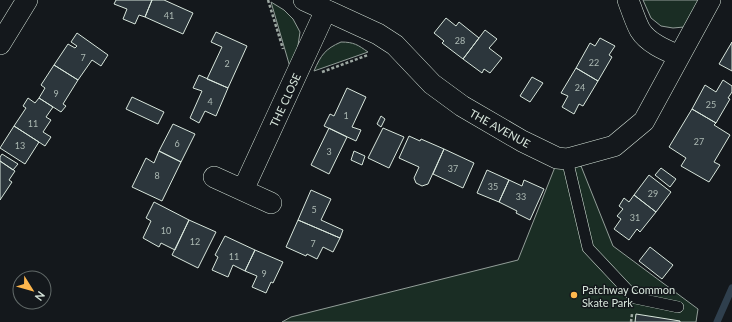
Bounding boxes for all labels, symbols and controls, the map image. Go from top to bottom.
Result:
house number: 41 [164,10,174,21]
house number: 28 [455,35,465,46]
house number: 7 [80,52,86,63]
house number: 22 [589,57,599,68]
house number: 2 [224,58,230,69]
street label: THE CLOSE [267,71,303,129]
house number: 24 [575,82,585,93]
house number: 9 [53,88,59,99]
house number: 4 [207,96,213,107]
house number: 25 [706,99,716,110]
street label: THE AVENUE [467,106,533,150]
house number: 1 [343,110,349,121]
house number: 11 [28,118,38,129]
house number: 27 [694,136,704,147]
house number: 6 [174,138,180,149]
house number: 13 [15,140,25,151]
house number: 3 [326,146,332,157]
house number: 37 [448,163,458,174]
house number: 8 [154,170,160,181]
house number: 35 [488,181,498,192]
house number: 29 [648,188,658,199]
house number: 33 [516,191,526,202]
house number: 5 [311,204,317,215]
house number: 31 [630,212,640,223]
house number: 10 [161,225,171,236]
house number: 12 [190,236,200,247]
house number: 7 [310,238,316,249]
house number: 11 [229,251,239,262]
house number: 9 [261,268,267,279]
north arrow [12,270,52,310]
place label: Patchway Common Skate Park [582,283,675,309]
text: N [33,289,48,304]
marker: Patchway Common Skate Park [569,290,579,300]

